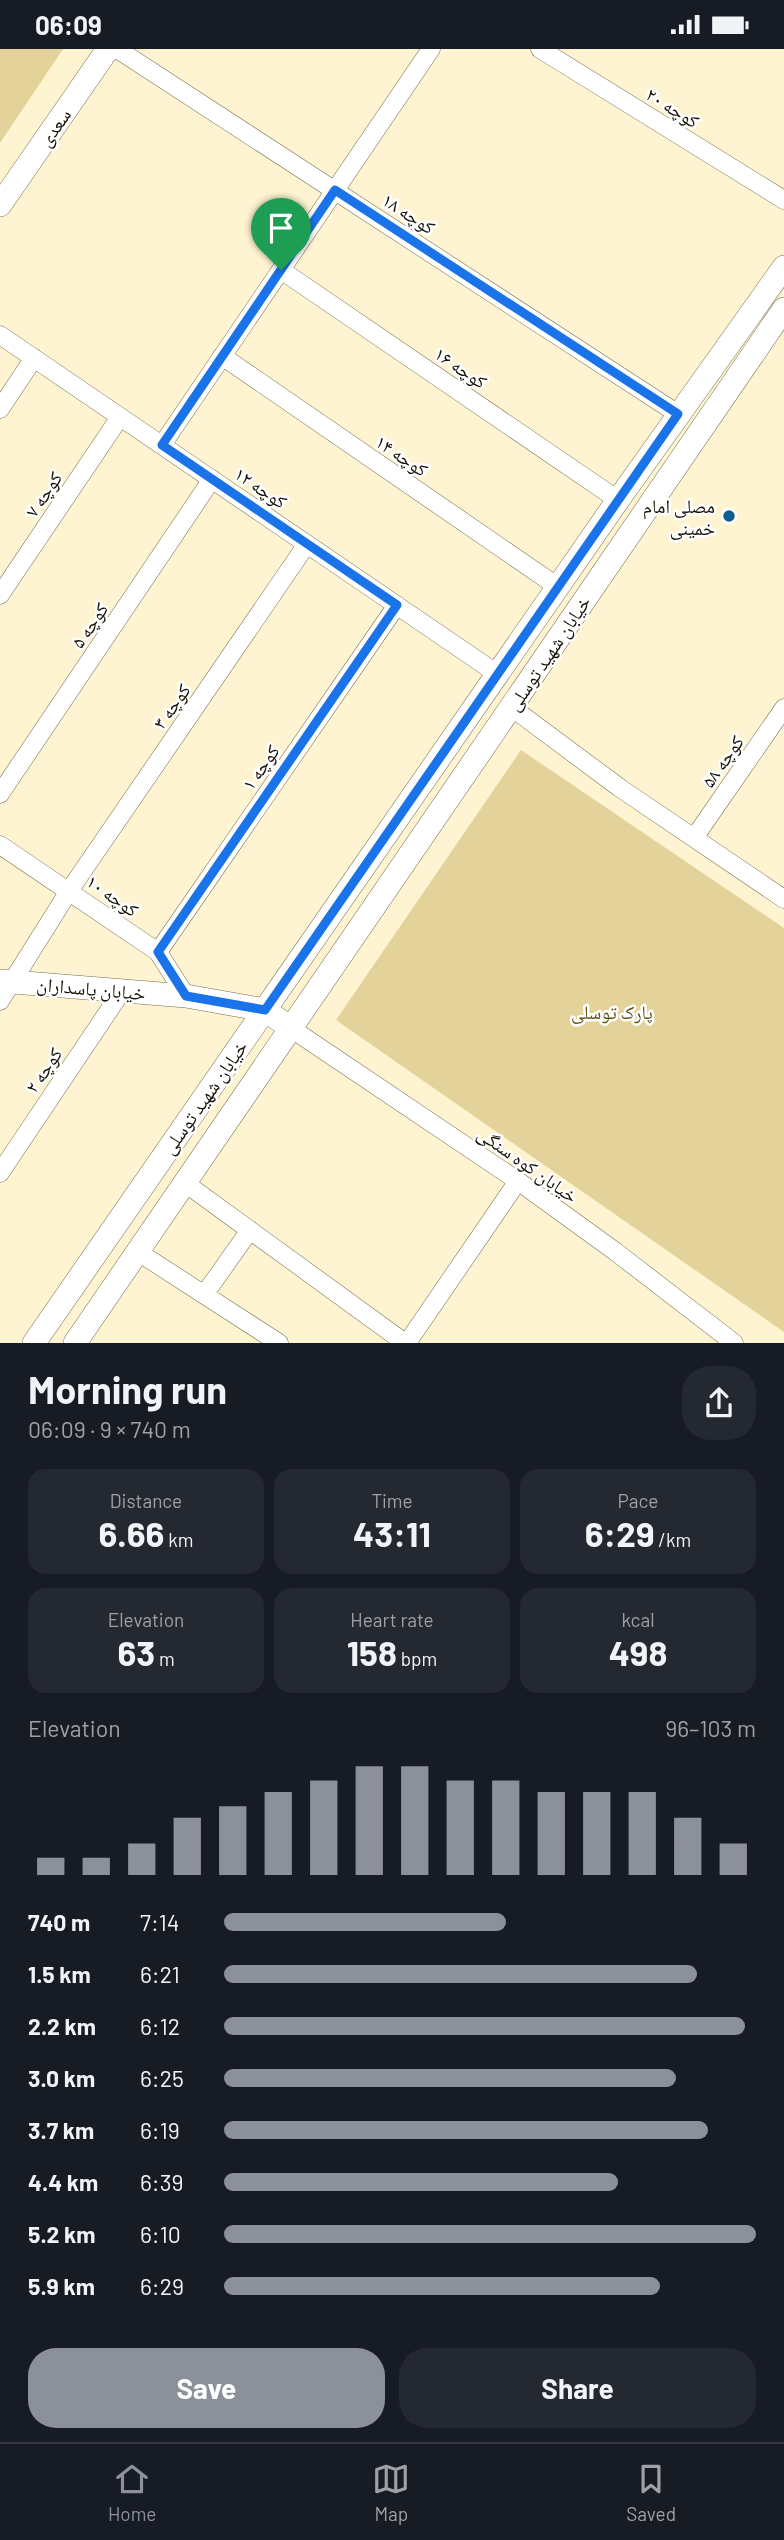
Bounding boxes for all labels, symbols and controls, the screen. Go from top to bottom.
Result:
text: 06:09 [35,9,102,40]
street label: کوچه ۲۰ [642,82,704,133]
street label: سعدی [33,104,76,151]
street label: کوچه ۱۸ [378,187,440,239]
pin [251,198,311,270]
icon: arrive [262,209,300,247]
street label: کوچه ۱۶ [430,341,492,394]
street label: کوچه ۱۴ [371,429,433,482]
street label: کوچه ۱۲ [230,461,292,514]
street label: کوچه ۷ [20,467,67,522]
place label: مصلی امام خمینی [643,494,715,540]
marker: مصلی امام خمینی [721,508,737,524]
street label: خیابان شهید توسلی [501,591,596,715]
street label: کوچه ۵ [66,598,113,653]
street label: کوچه ۳ [147,679,196,734]
street label: کوچه ۵۸ [696,730,749,792]
street label: کوچه ۱ [236,740,285,795]
street label: کوچه ۱۰ [82,869,144,922]
street label: خیابان پاسداران [36,972,146,1005]
park label: پارک توسلی [571,1000,653,1024]
street label: خیابان شهید توسلی [156,1036,253,1159]
street label: کوچه ۲ [20,1043,67,1098]
street label: خیابان کوه سنگی [473,1121,582,1208]
text: Morning run [28,1366,227,1412]
button: share [682,1366,756,1440]
text: 06:09 · 9 × 740 m [28,1415,191,1443]
text: Distance [110,1489,182,1512]
text: Time [371,1489,413,1512]
text: Pace [618,1489,658,1512]
text: 6.66 [99,1512,164,1554]
text: 43:11 [353,1512,431,1554]
text: 6:29 [585,1512,655,1554]
text: km [164,1528,193,1551]
text: /km [655,1528,691,1551]
text: Elevation [108,1608,184,1631]
text: Heart rate [350,1608,434,1631]
text: kcal [621,1608,655,1631]
text: 63 [117,1631,155,1673]
text: 158 [347,1631,397,1673]
text: 498 [609,1631,667,1673]
text: m [155,1647,175,1670]
text: bpm [397,1647,437,1670]
text: Elevation [28,1714,121,1742]
text: 96–103 m [665,1714,756,1742]
text: 740 m [28,1908,90,1936]
text: 7:14 [140,1908,179,1936]
text: 1.5 km [28,1960,91,1988]
text: 6:21 [140,1960,180,1988]
text: 2.2 km [28,2012,96,2040]
text: 6:12 [140,2012,180,2040]
text: 3.0 km [28,2064,95,2092]
text: 6:25 [140,2064,184,2092]
text: 3.7 km [28,2116,94,2144]
text: 6:19 [140,2116,180,2144]
text: 4.4 km [28,2168,98,2196]
text: 6:39 [140,2168,183,2196]
text: 5.2 km [28,2220,96,2248]
text: 6:10 [140,2220,181,2248]
text: 5.9 km [28,2272,95,2300]
text: 6:29 [140,2272,184,2300]
button: Save [28,2348,385,2428]
button: Share [399,2348,756,2428]
tab: Home [108,2460,156,2525]
tab: Map [372,2460,410,2525]
tab: Saved [626,2460,676,2525]

